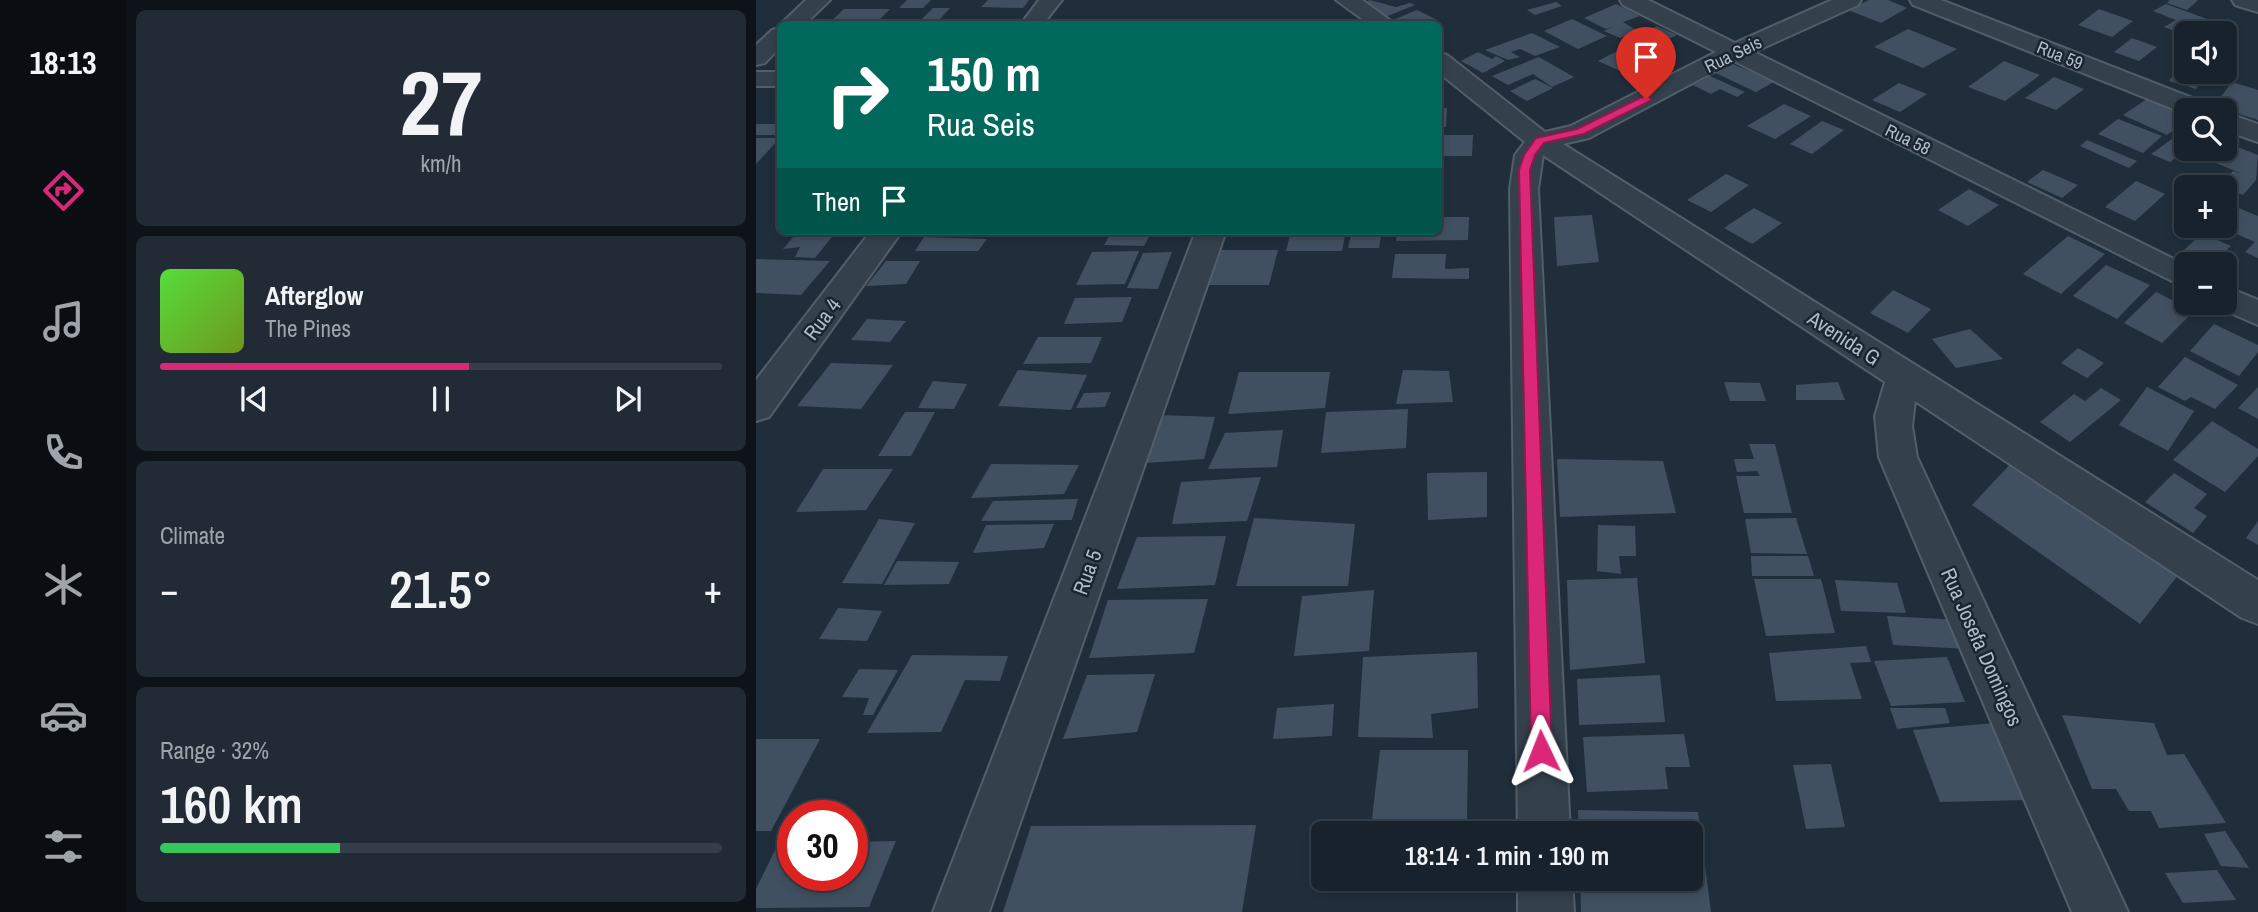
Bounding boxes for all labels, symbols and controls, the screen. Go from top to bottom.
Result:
map controls [2174,21,2237,315]
button: sound [2174,21,2237,84]
pin [1616,27,1676,99]
street label: Rua Seis [1700,29,1766,79]
street label: Rua 59 [2033,34,2087,76]
icon: arrive [1627,38,1665,76]
text: 150 m [927,40,1041,106]
text: 18:13 [29,41,97,84]
text: 27 [400,41,483,163]
icon: right [812,49,903,140]
button: search [2174,98,2237,161]
text: Rua Seis [927,103,1035,146]
street label: Rua 58 [1881,117,1935,161]
text: km/h [421,148,461,179]
icon: directions [39,166,88,215]
button: + [2174,175,2237,238]
icon: arrive [875,182,913,220]
text: Then [812,184,861,219]
button: − [2174,252,2237,315]
text: Afterglow [265,278,363,313]
street label: Rua 4 [797,292,848,346]
icon: music [39,297,88,346]
street label: Avenida G [1801,303,1886,372]
text: The Pines [265,313,351,344]
icon: previous [235,380,273,418]
icon: pause [422,380,460,418]
icon: next [609,380,647,418]
icon: phone [39,428,88,477]
text: Climate [160,520,225,551]
street label: Rua 5 [1066,545,1108,599]
text: 21.5° [389,554,493,624]
icon: climate [39,560,88,609]
street label: Rua Josefa Domingos [1934,563,2030,731]
text: − [160,564,178,615]
text: + [704,564,722,615]
icon: car [39,691,88,740]
position arrow [1504,714,1578,788]
text: Range · 32% [160,735,269,766]
text: 160 km [160,769,303,839]
speed limit sign: 30 [777,800,868,891]
icon: filters [39,822,88,871]
text: 18:14 · 1 min · 190 m [1405,838,1609,873]

